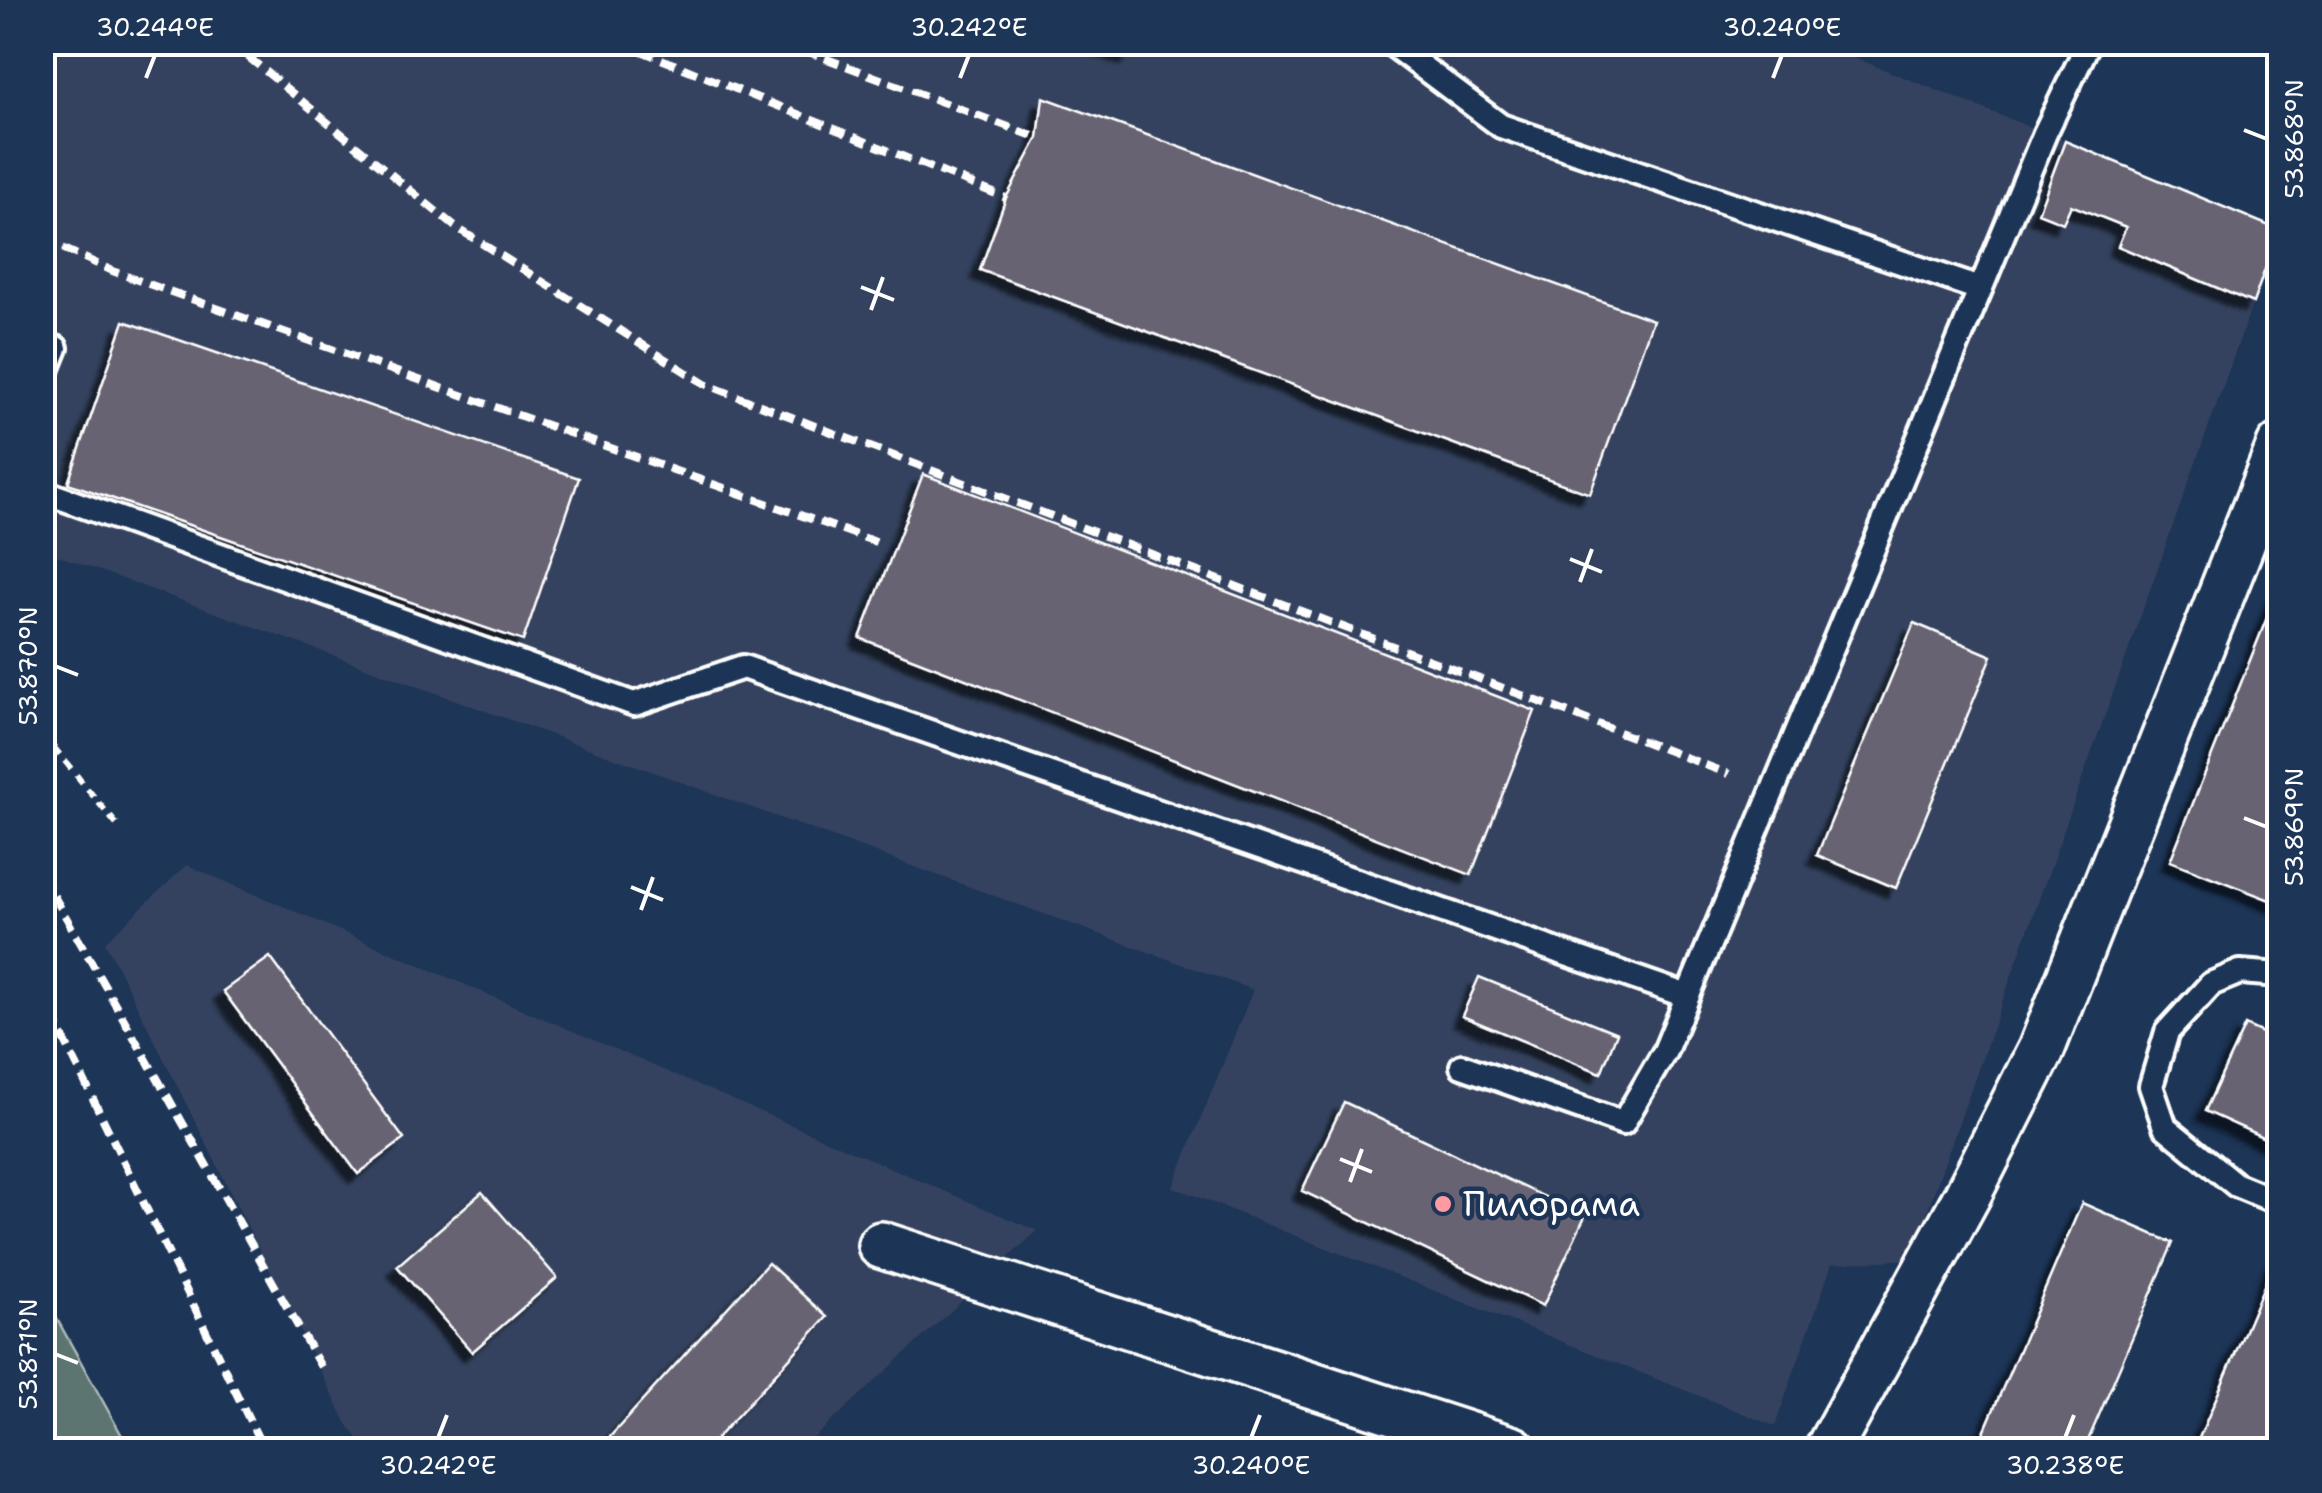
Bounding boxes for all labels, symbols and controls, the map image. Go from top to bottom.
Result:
text: 30.244°E [96,10,214,44]
text: 30.242°E [911,10,1027,44]
text: 30.240°E [1723,10,1841,44]
text: 53.868°N [2277,79,2311,199]
text: 53.870°N [11,606,45,726]
text: 53.869°N [2277,768,2311,886]
place label: Пилорама [1463,1180,1640,1227]
marker: Пилорама [1432,1193,1454,1215]
text: 53.871°N [11,1298,45,1410]
text: 30.242°E [380,1448,496,1482]
text: 30.240°E [1192,1448,1310,1482]
text: 30.238°E [2006,1448,2124,1482]

